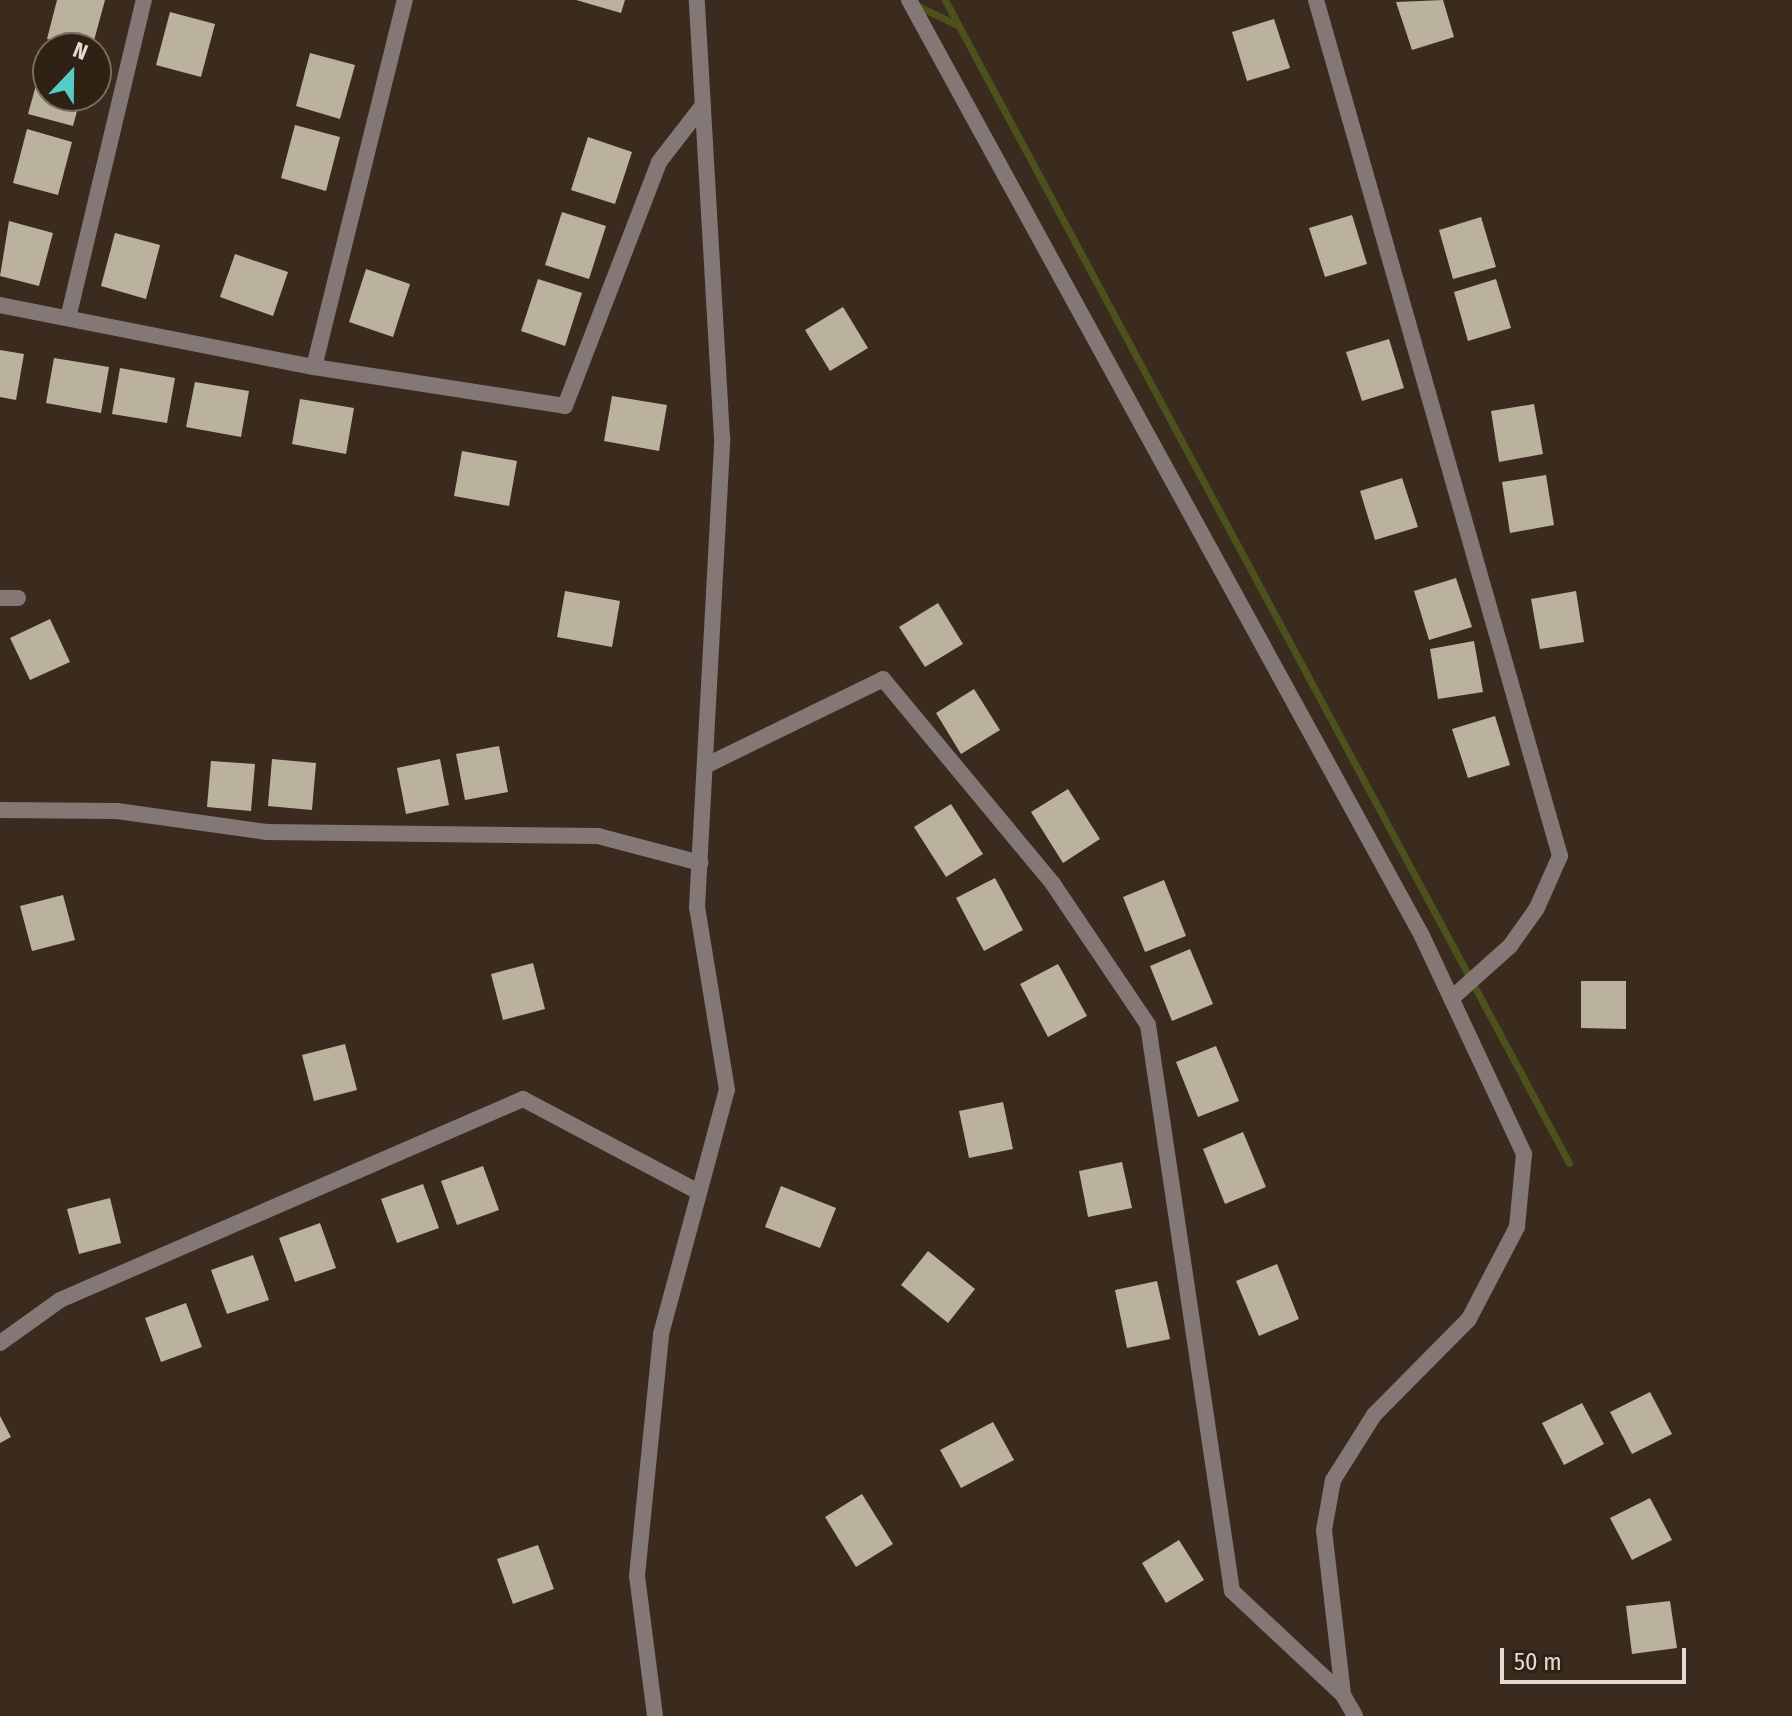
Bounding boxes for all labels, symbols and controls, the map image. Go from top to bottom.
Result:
north arrow [32,32,112,112]
text: N [69,36,92,66]
scale bar [1504,1632,1690,1682]
text: 50 m [1514,1648,1562,1676]

